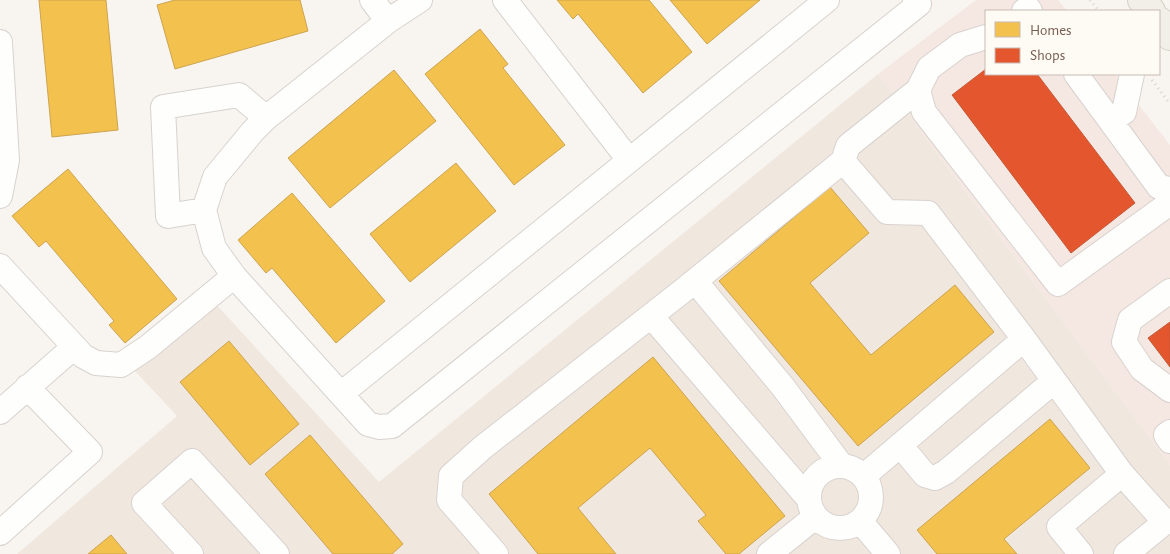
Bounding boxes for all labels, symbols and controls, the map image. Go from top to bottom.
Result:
legend [985,10,1160,75]
text: Homes [1030,23,1072,38]
text: Shops [1030,48,1065,63]

